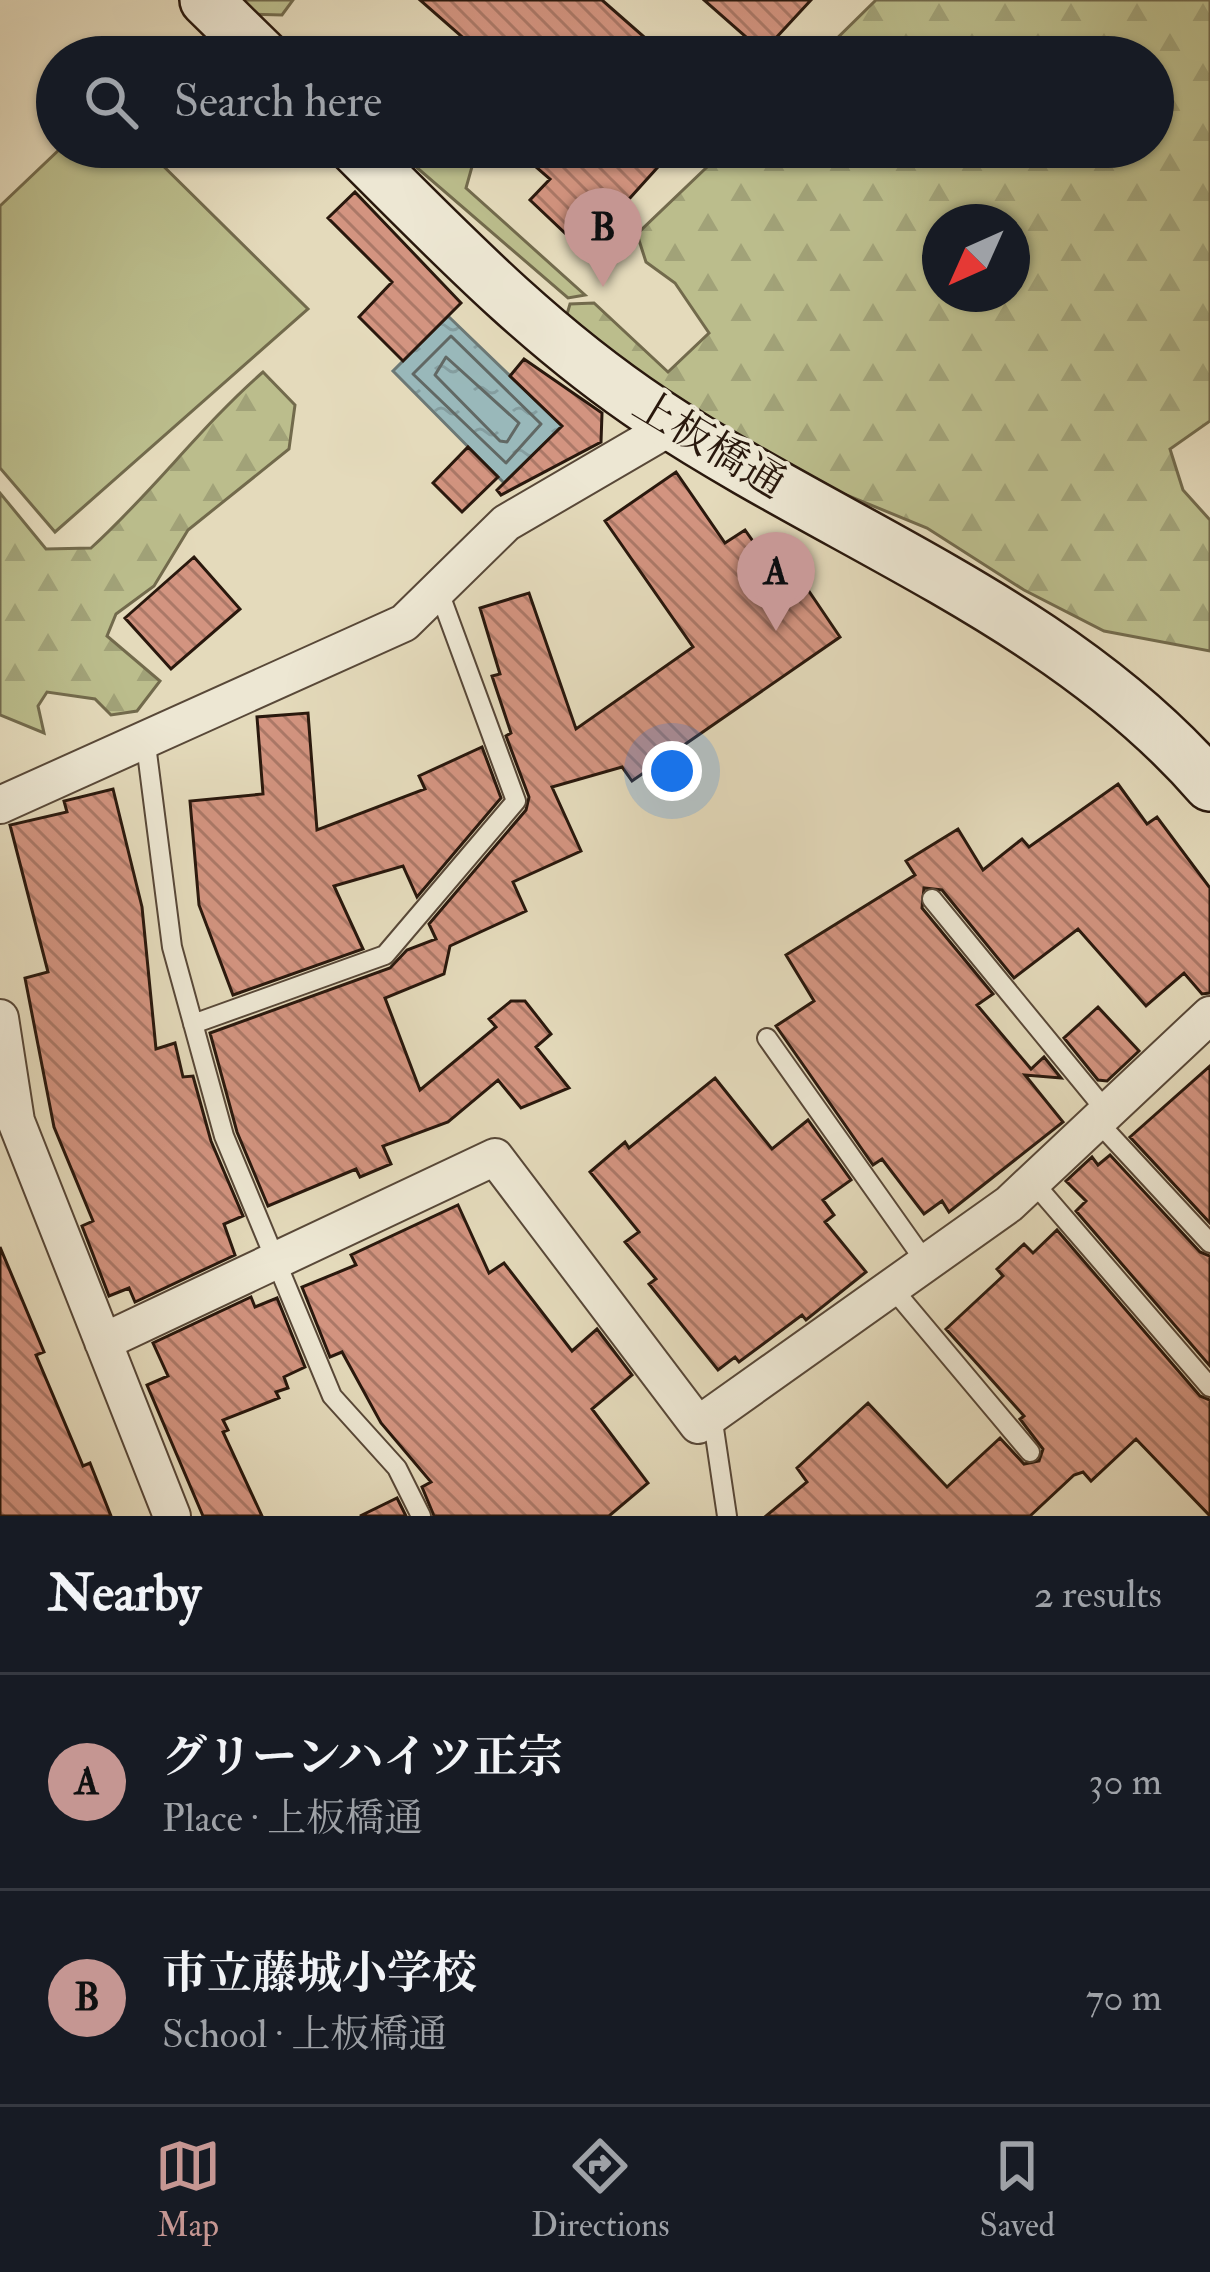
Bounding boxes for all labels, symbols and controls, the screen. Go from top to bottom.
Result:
search box [36,36,1174,168]
icon: search [78,69,144,135]
text: Search here [174,74,382,130]
pin: B [564,188,642,287]
north arrow [922,204,1030,312]
street label: 上板橋通 [624,379,794,510]
pin: A [737,532,815,631]
your location [642,741,702,801]
text: Nearby [48,1562,201,1626]
text: 2 results [1034,1570,1162,1619]
text: グリーンハイツ正宗 [162,1730,563,1786]
text: A [75,1757,99,1806]
text: 30 m [1089,1757,1162,1806]
text: Place · 上板橋通 [162,1794,423,1843]
text: 市立藤城小学校 [162,1946,477,2002]
text: B [74,1973,100,2022]
text: 70 m [1086,1973,1162,2022]
text: School · 上板橋通 [162,2010,447,2059]
tab: Map [155,2133,221,2246]
tab: Directions [531,2133,670,2246]
tab: Saved [980,2133,1055,2246]

